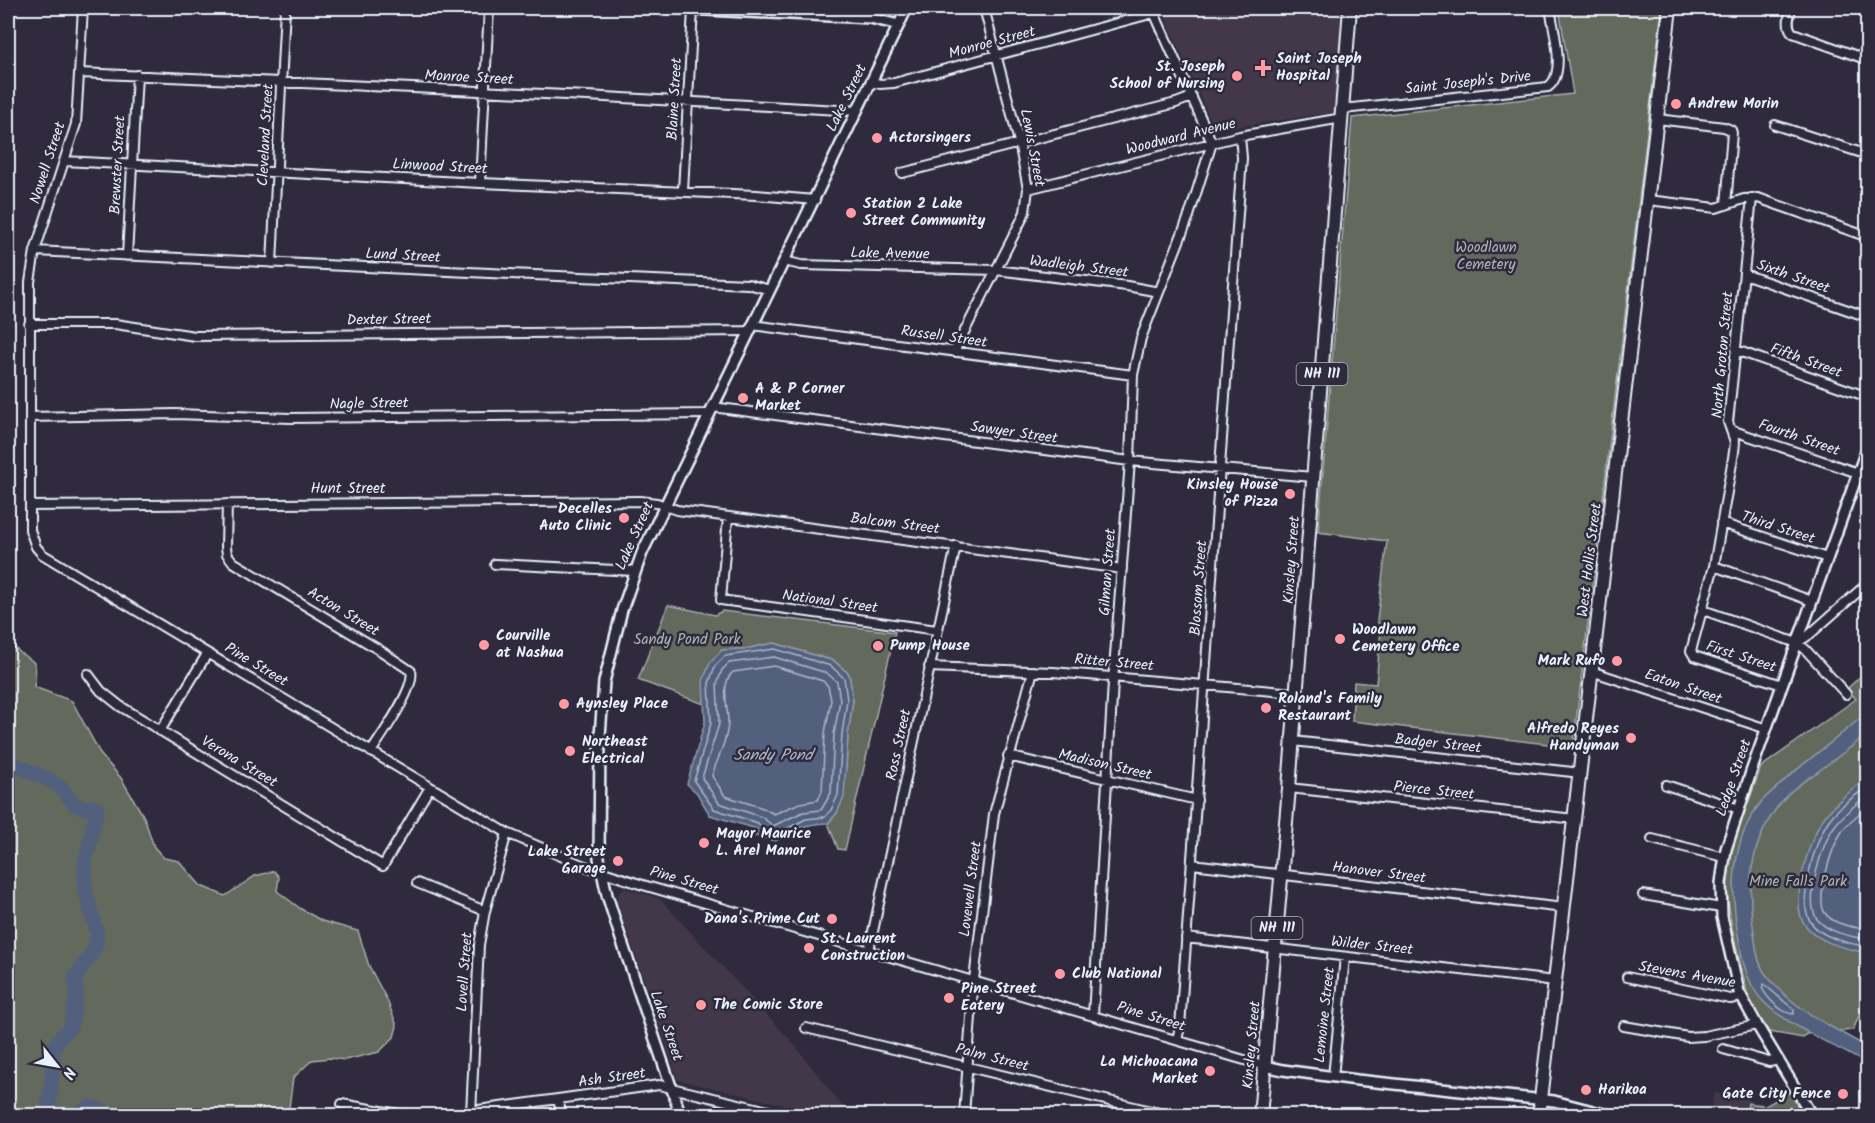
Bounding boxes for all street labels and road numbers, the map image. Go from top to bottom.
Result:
street label: Monroe Street [946,20,1038,66]
street label: Blaine Street [661,57,689,141]
street label: Lake Street [820,60,874,136]
street label: Monroe Street [424,64,514,92]
street label: Saint Joseph's Drive [1404,64,1532,102]
street label: Cleveland Street [251,83,281,187]
street label: Lewis Street [1013,107,1051,189]
street label: Woodward Avenue [1123,112,1239,162]
street label: Brewster Street [103,115,133,215]
street label: Nowell Street [23,119,73,207]
street label: Linwood Street [392,153,488,181]
street label: Lake Avenue [850,241,930,267]
street label: Lund Street [365,242,441,270]
street label: Wadleigh Street [1028,249,1130,285]
street label: Sixth Street [1753,253,1833,301]
street label: North Groton Street [1705,290,1741,419]
street label: Dexter Street [347,307,432,333]
street label: Russell Street [899,319,989,355]
street label: Fifth Street [1767,337,1845,385]
road number: NH 111 [1296,363,1348,385]
street label: Nagle Street [329,391,409,417]
street label: Fourth Street [1755,413,1843,463]
street label: Sawyer Street [969,415,1059,451]
street label: Hunt Street [310,477,386,501]
street label: Lake Street [609,498,661,574]
street label: West Hollis Street [1571,501,1609,618]
street label: Third Street [1738,505,1818,551]
street label: Balcom Street [849,507,941,541]
street label: Kinsley Street [1277,515,1307,605]
street label: Gilman Street [1093,527,1123,616]
street label: Blossom Street [1184,539,1214,637]
street label: Acton Street [302,581,384,643]
street label: National Street [781,583,879,621]
street label: First Street [1703,634,1779,680]
street label: Pine Street [220,637,293,694]
street label: Ritter Street [1073,648,1155,678]
street label: Eaton Street [1641,663,1725,712]
street label: Ross Street [880,707,918,783]
street label: Badger Street [1393,728,1483,760]
street label: Verona Street [196,730,282,794]
street label: Ledge Street [1710,736,1758,820]
street label: Madison Street [1056,743,1154,787]
street label: Pierce Street [1393,775,1476,807]
street label: Lovewell Street [953,840,989,938]
street label: Hanover Street [1331,855,1427,891]
street label: Pine Street [647,860,721,902]
road number: NH 111 [1252,917,1302,939]
street label: Wilder Street [1330,930,1414,962]
street label: Lovell Street [450,931,480,1012]
street label: Stevens Avenue [1637,955,1738,995]
street label: Lemoine Street [1308,966,1342,1064]
street label: Lake Street [643,988,689,1065]
street label: Pine Street [1114,995,1188,1039]
street label: Kinsley Street [1236,1000,1268,1090]
street label: Palm Street [953,1037,1031,1079]
street label: Ash Street [577,1061,647,1095]

